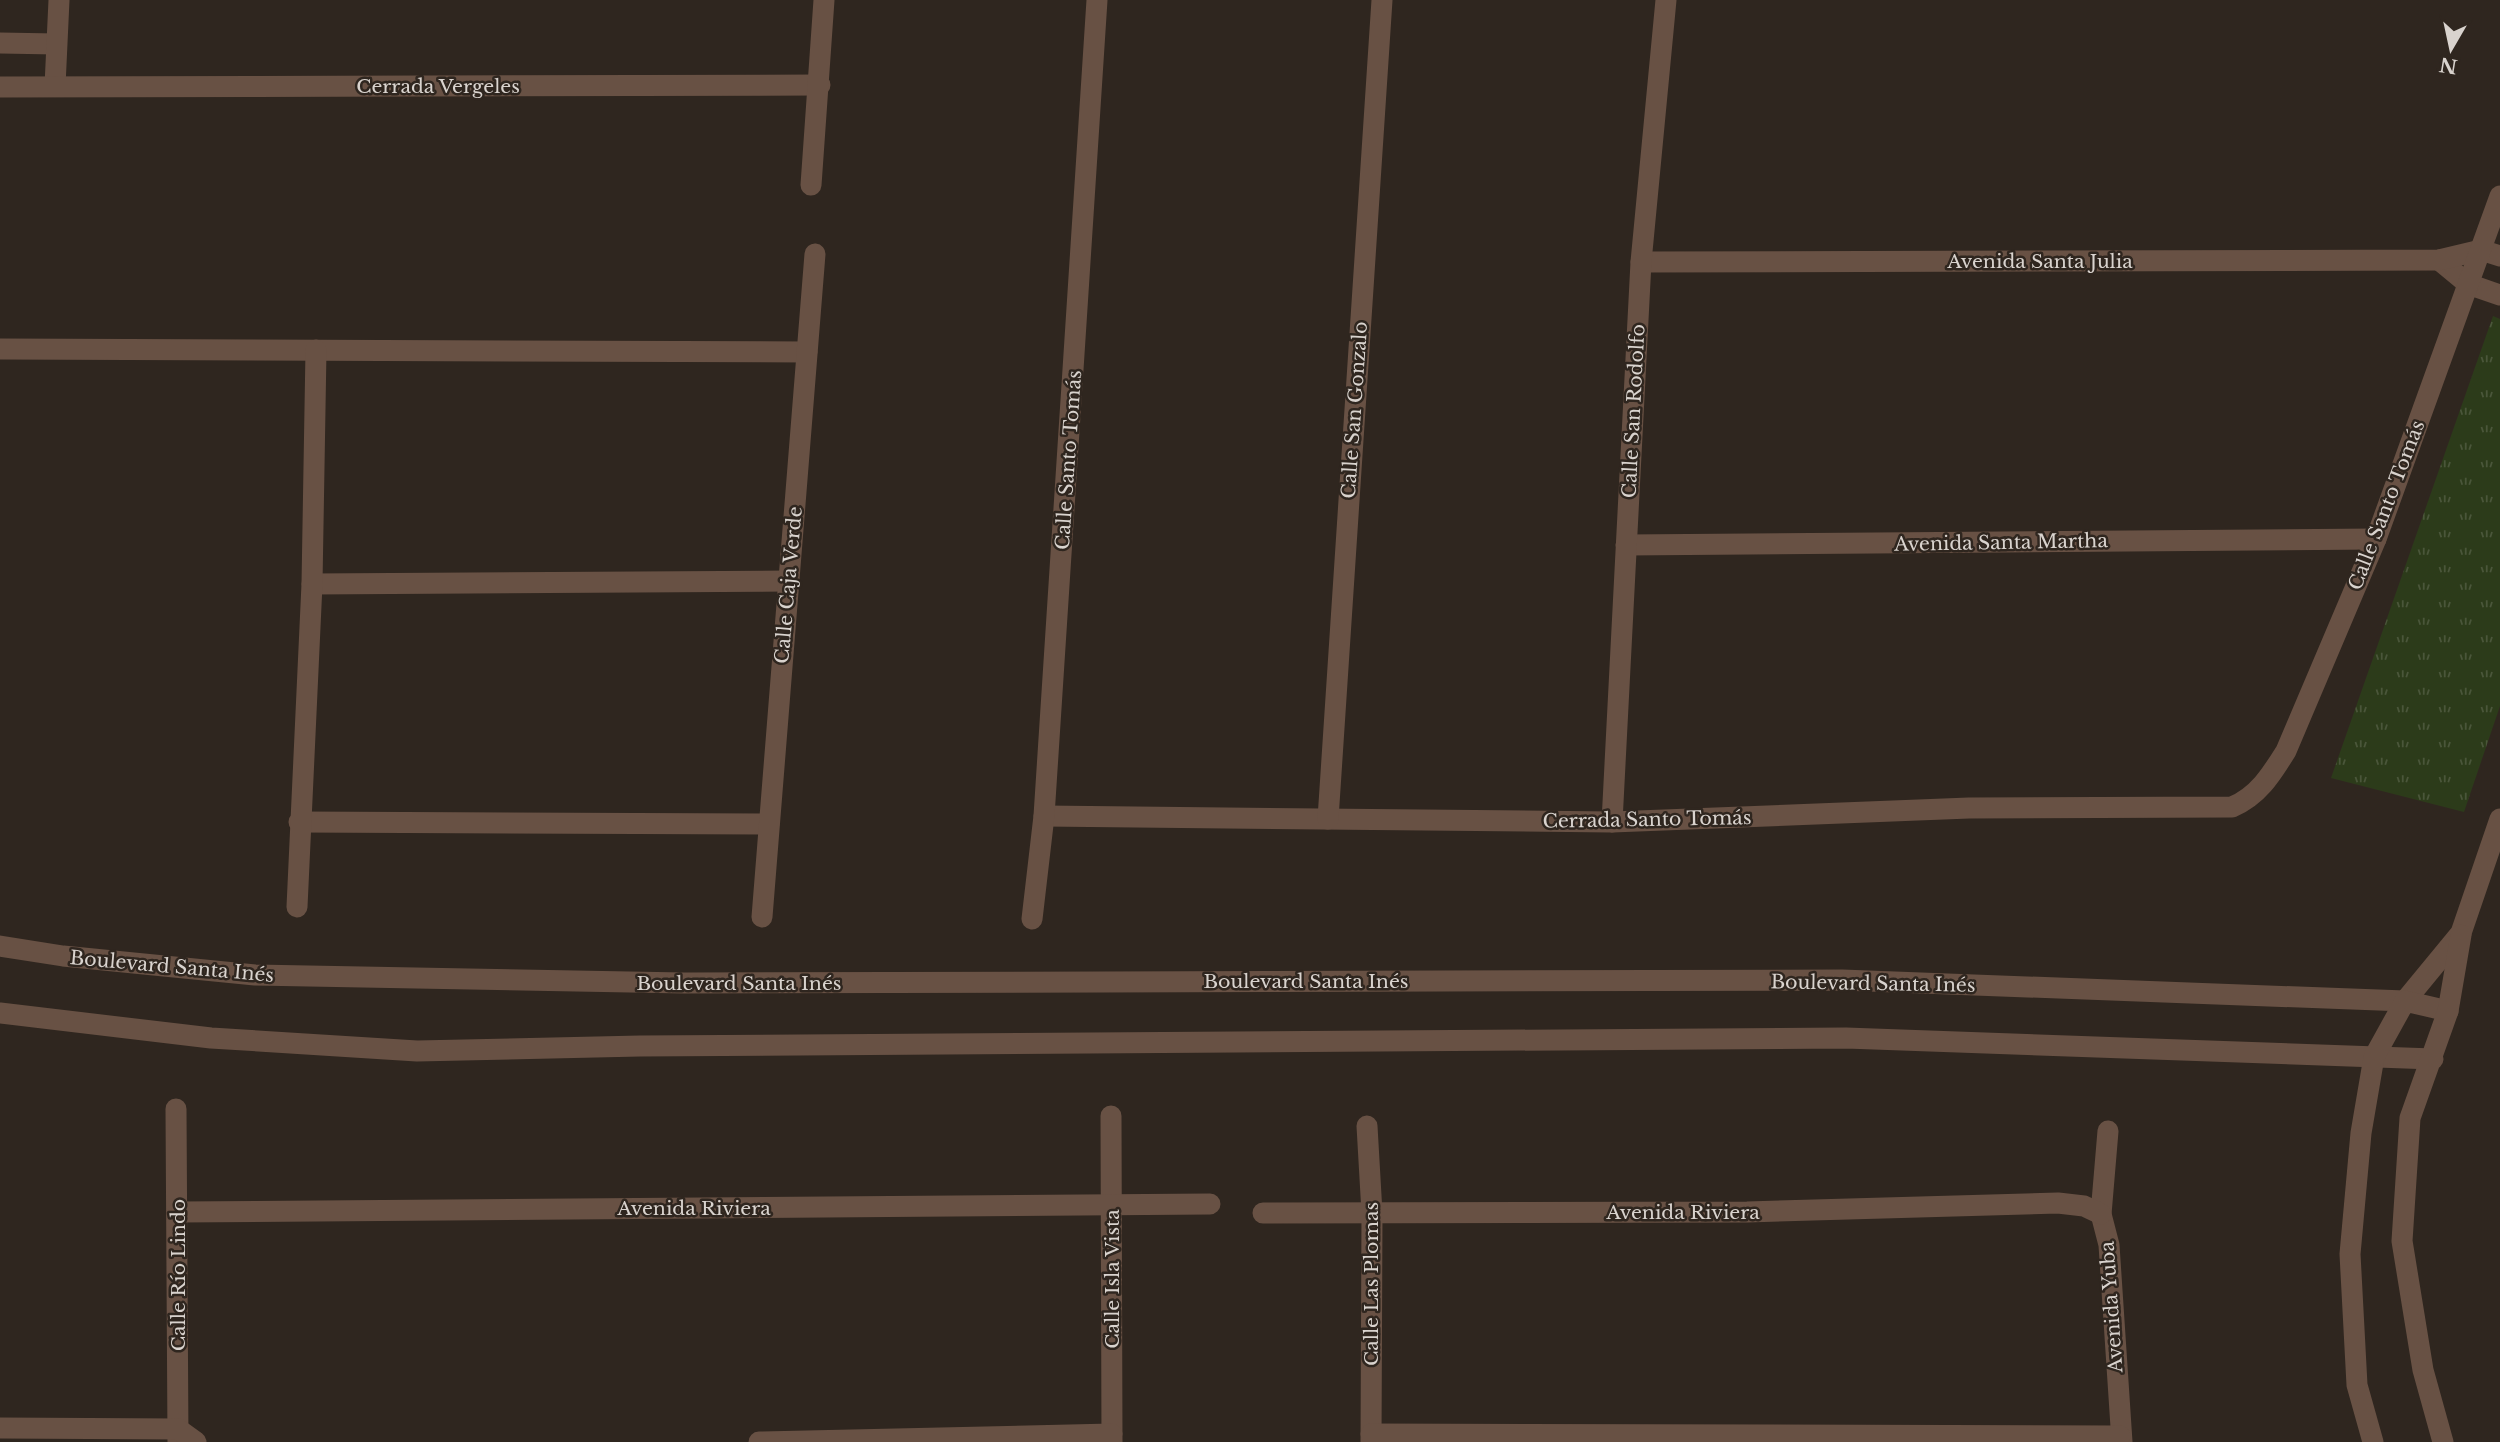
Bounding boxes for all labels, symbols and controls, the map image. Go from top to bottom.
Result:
north arrow [2416,14,2486,84]
text: N [2438,53,2459,78]
street label: Cerrada Vergeles [356,75,520,98]
street label: Avenida Santa Julia [1946,250,2133,273]
street label: Calle San Gonzalo [1337,321,1372,499]
street label: Calle San Rodolfo [1617,323,1650,499]
street label: Calle Santo Tomás [1051,369,1086,551]
street label: Calle Santo Tomás [2343,417,2429,593]
street label: Calle Caja Verde [770,505,807,665]
street label: Avenida Santa Martha [1893,529,2109,556]
street label: Cerrada Santo Tomás [1542,806,1752,833]
street label: Boulevard Santa Inés [69,946,275,987]
street label: Boulevard Santa Inés [1204,970,1408,993]
street label: Boulevard Santa Inés [1770,970,1976,997]
street label: Boulevard Santa Inés [637,972,841,995]
street label: Avenida Riviera [616,1197,771,1220]
street label: Calle Río Lindo [167,1199,190,1351]
street label: Avenida Riviera [1605,1201,1760,1224]
street label: Calle Las Plomas [1360,1202,1383,1366]
street label: Calle Isla Vista [1101,1209,1124,1349]
street label: Avenida Yuba [2095,1240,2128,1374]

